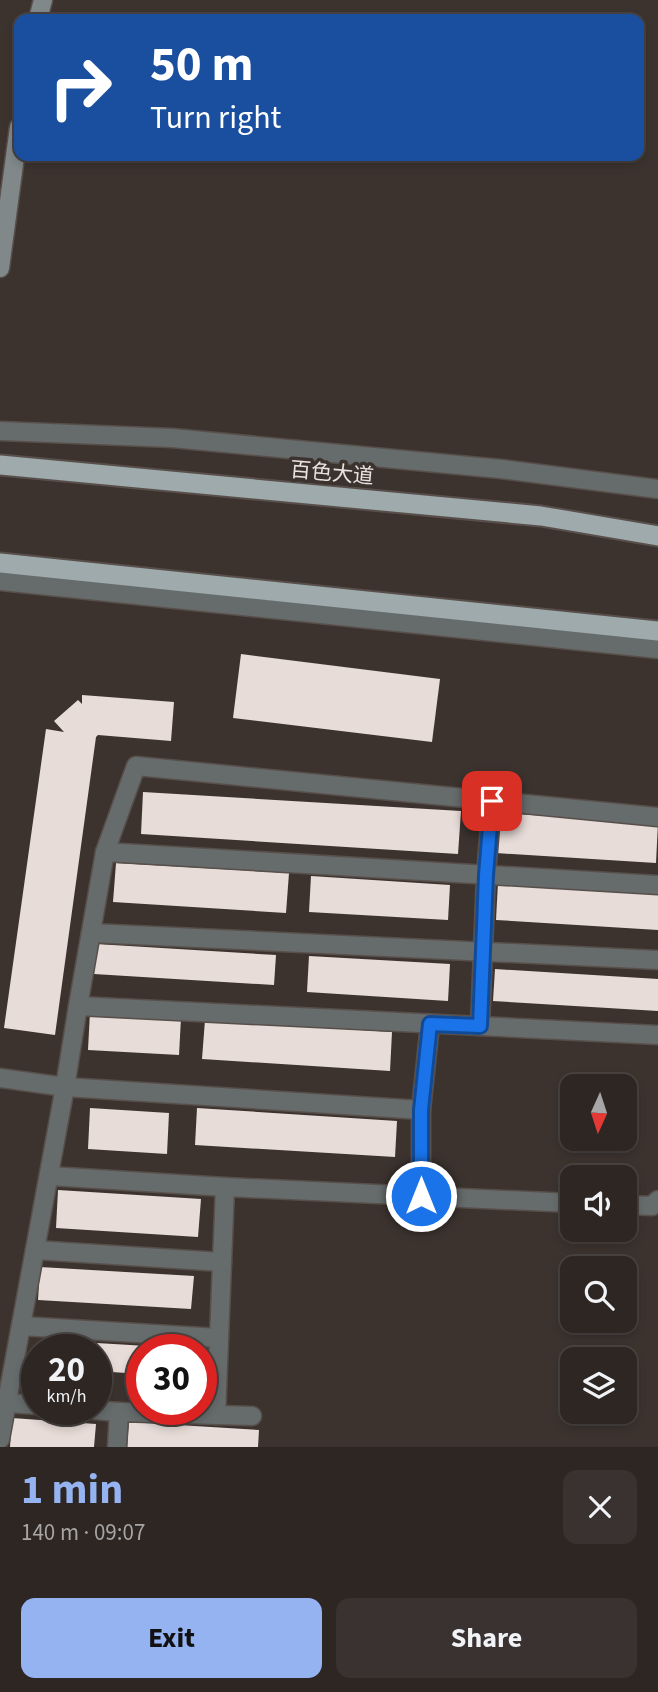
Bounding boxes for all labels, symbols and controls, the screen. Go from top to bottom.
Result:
text: 50 m [150,30,254,100]
icon: right [35,42,126,133]
text: Turn right [150,95,281,141]
street label: 百色大道 [289,454,375,492]
pin [462,771,522,831]
icon: arrive [473,782,511,820]
north arrow [560,1074,637,1152]
map controls [560,1074,637,1424]
position arrow [384,1159,458,1233]
button: sound [560,1165,637,1242]
button: search [560,1256,637,1333]
speed limit sign: 30 [126,1334,217,1425]
text: 20 [48,1345,85,1395]
button: layers [560,1347,637,1424]
text: km/h [47,1384,86,1409]
text: 1 min [21,1460,123,1520]
button: close [563,1470,637,1544]
text: 140 m · 09:07 [21,1516,145,1549]
button: Exit [21,1598,322,1678]
button: Share [336,1598,637,1678]

